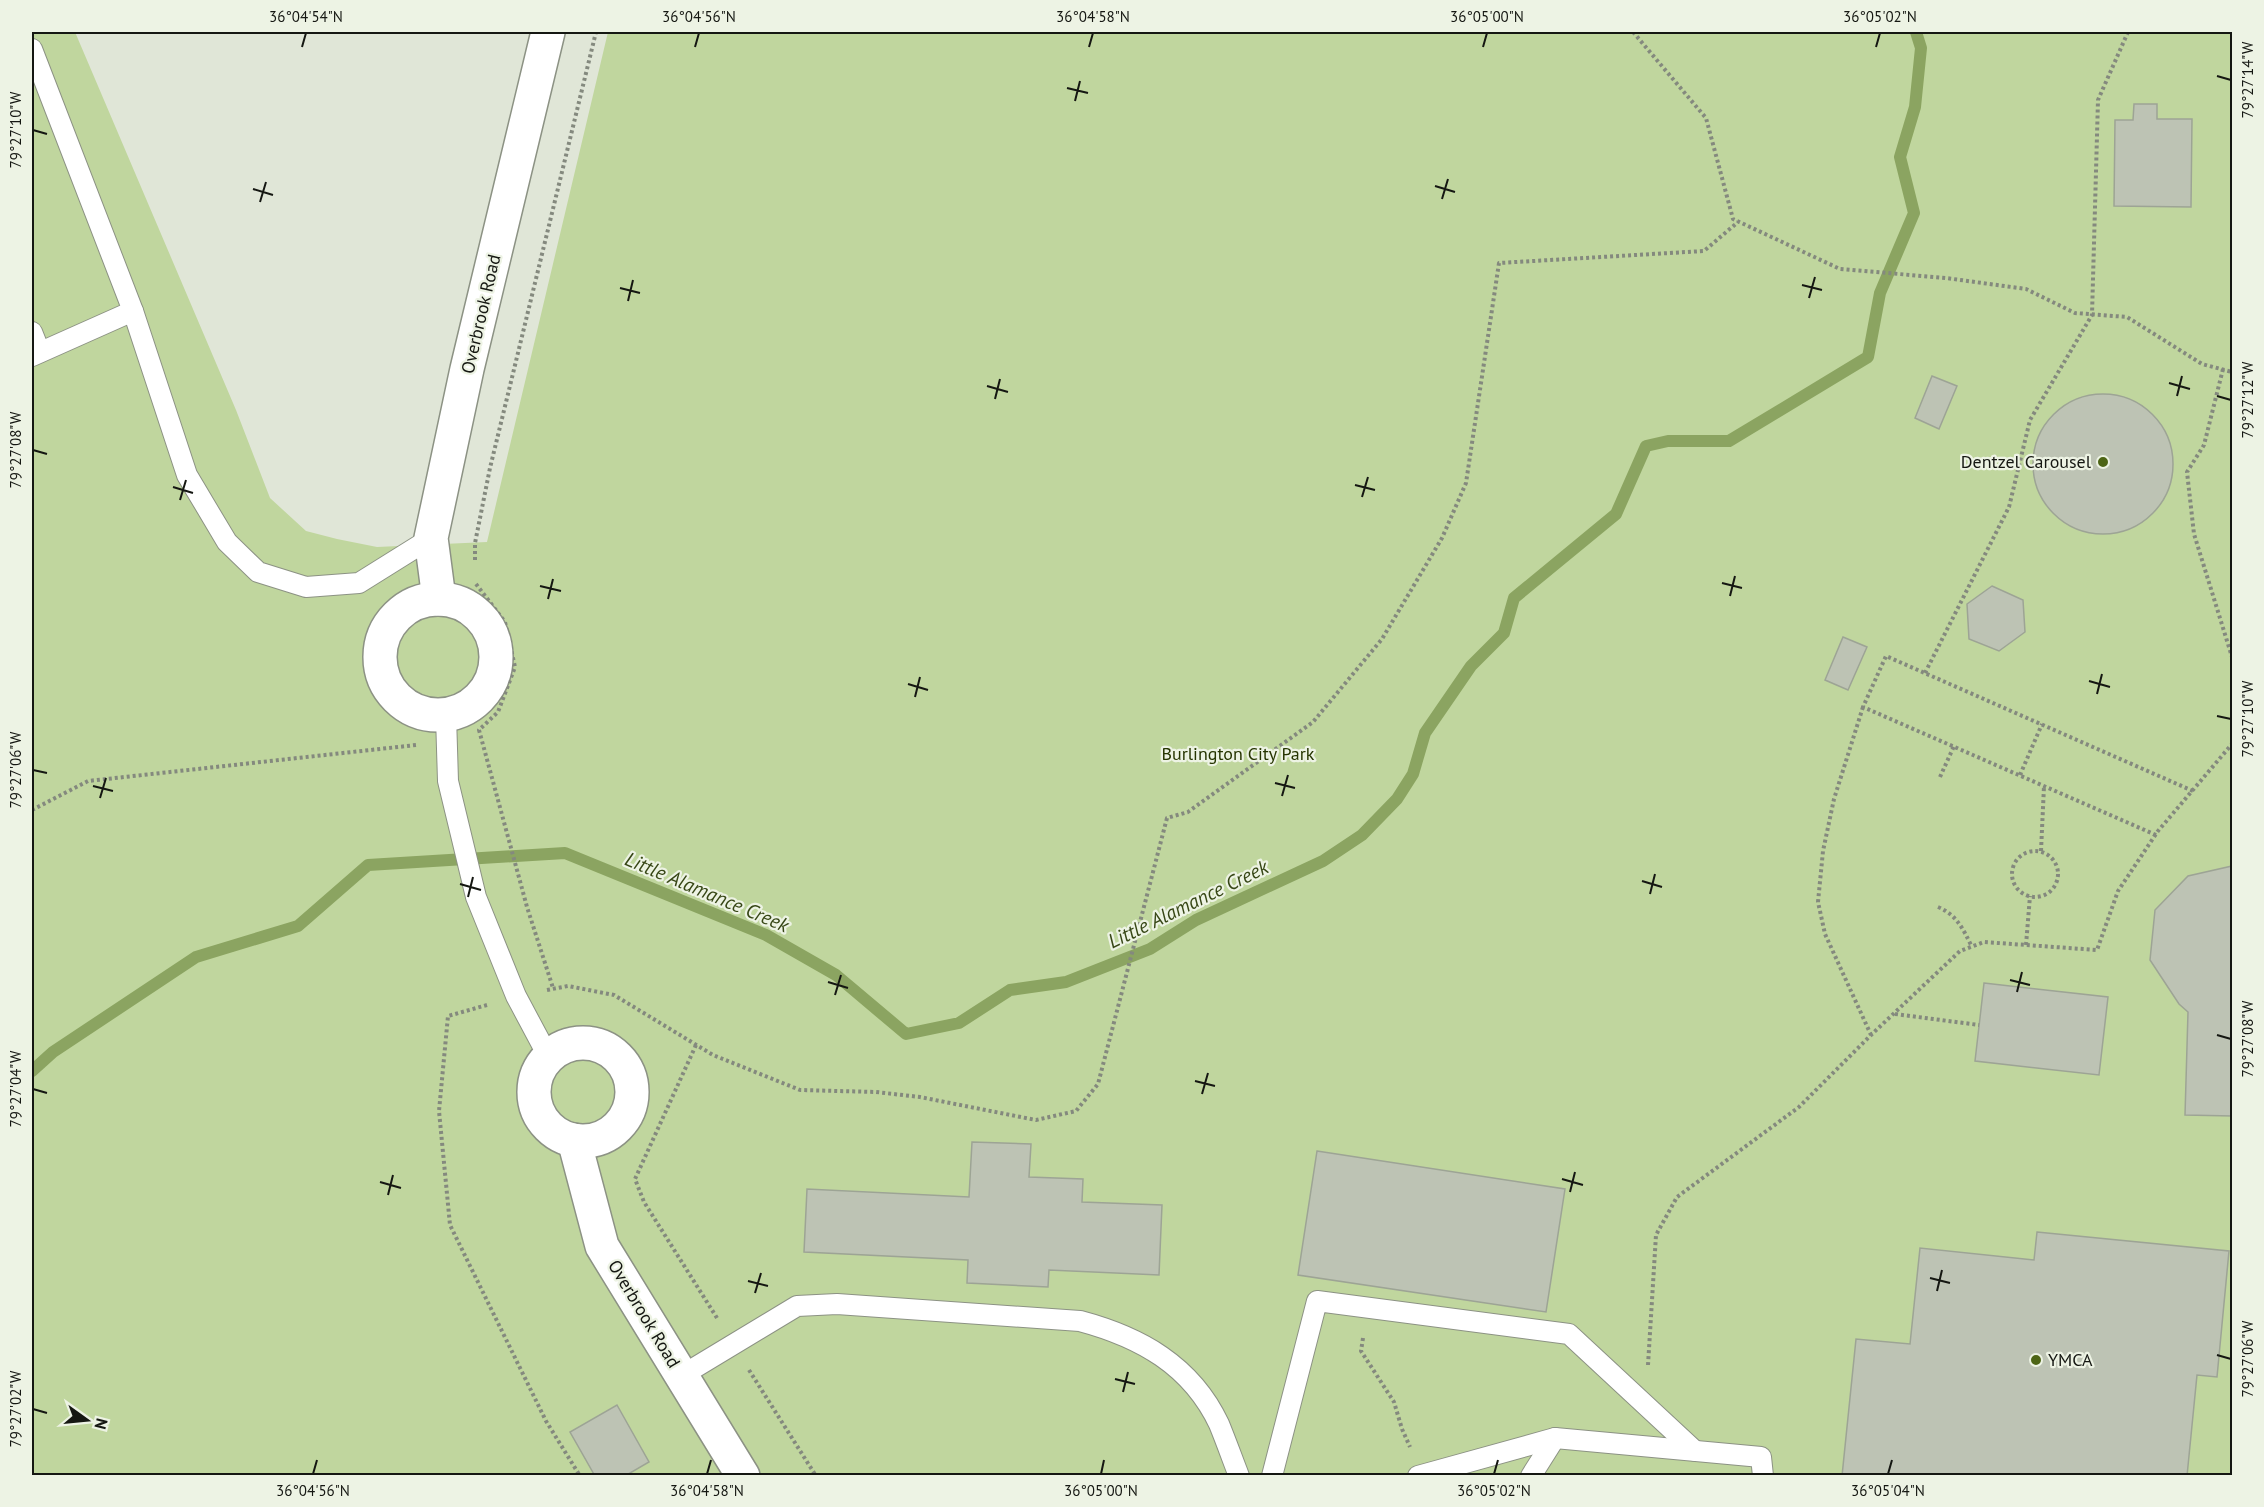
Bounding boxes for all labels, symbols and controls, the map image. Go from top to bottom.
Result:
text: 36°04'54"N [269,7,343,26]
text: 36°04'56"N [662,7,736,26]
text: 36°04'58"N [1056,7,1130,26]
text: 36°05'00"N [1450,7,1524,26]
text: 36°05'02"N [1843,7,1917,26]
text: 79°27'14"W [2238,41,2257,118]
text: 79°27'10"W [6,91,25,168]
street label: Overbrook Road [456,252,505,376]
text: 79°27'12"W [2238,361,2257,438]
text: 79°27'08"W [6,411,25,488]
place label: Dentzel Carousel [1961,450,2092,473]
marker: Dentzel Carousel [2096,455,2110,469]
text: 79°27'10"W [2238,680,2257,757]
text: 79°27'06"W [6,731,25,808]
park label: Burlington City Park [1162,742,1315,765]
water label: Little Alamance Creek [621,846,794,939]
water label: Little Alamance Creek [1104,853,1273,954]
text: 79°27'08"W [2238,1000,2257,1077]
text: 79°27'04"W [6,1050,25,1127]
street label: Overbrook Road [603,1256,686,1372]
text: 79°27'06"W [2238,1320,2257,1397]
place label: YMCA [2048,1348,2093,1371]
marker: YMCA [2029,1353,2043,1367]
text: 79°27'02"W [6,1370,25,1447]
north arrow [57,1390,117,1450]
text: N [90,1416,113,1432]
text: 36°04'56"N [276,1481,350,1500]
text: 36°04'58"N [670,1481,744,1500]
text: 36°05'00"N [1064,1481,1138,1500]
text: 36°05'02"N [1457,1481,1531,1500]
text: 36°05'04"N [1851,1481,1925,1500]

